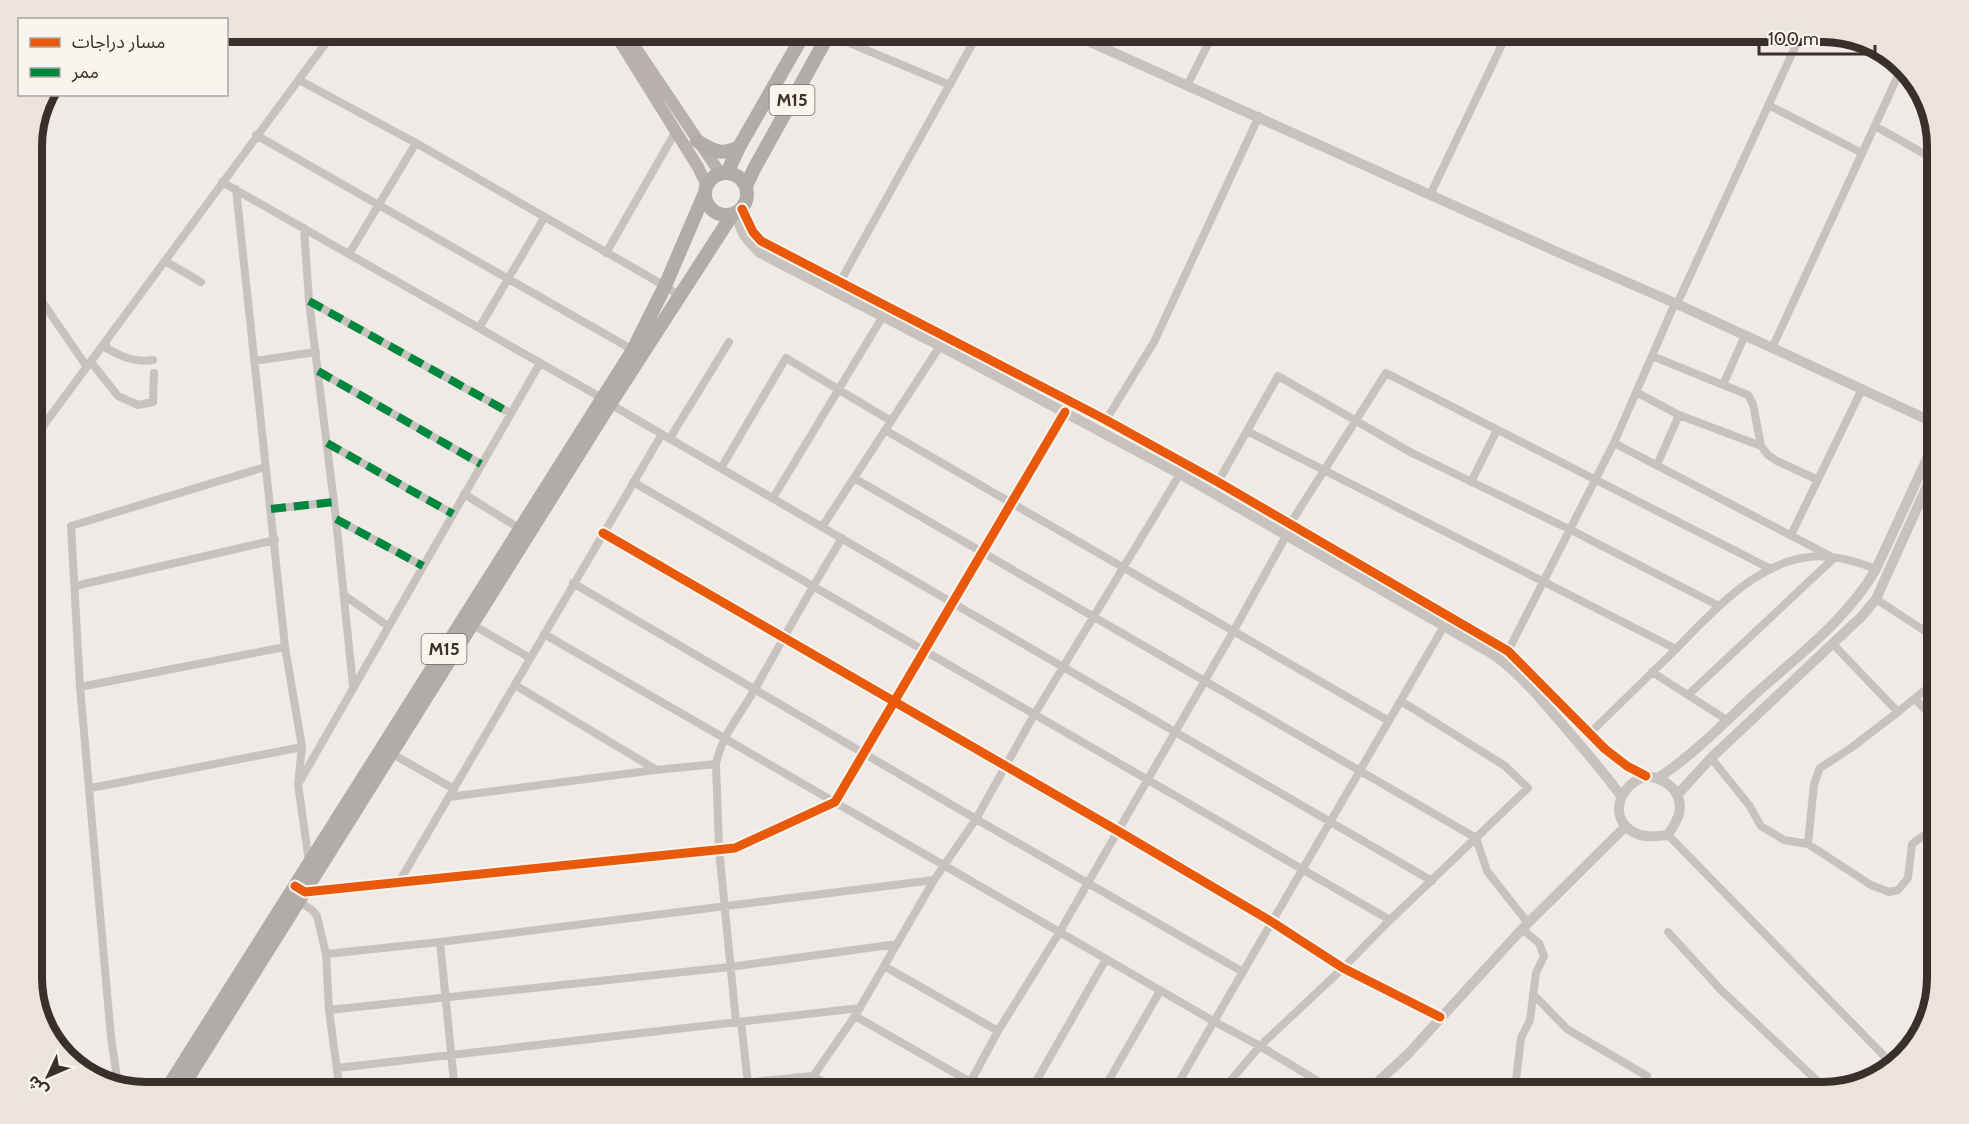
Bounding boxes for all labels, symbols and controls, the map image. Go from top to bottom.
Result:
legend [18,18,228,96]
scale bar [1759,18,1874,56]
text: 100 m [1768,28,1819,50]
text: مسار دراجات [72,31,165,53]
text: ممر [71,61,99,83]
road number: M15 [770,85,814,115]
road number: M15 [422,634,466,664]
north arrow [18,1046,78,1106]
text: ش [23,1072,52,1101]

